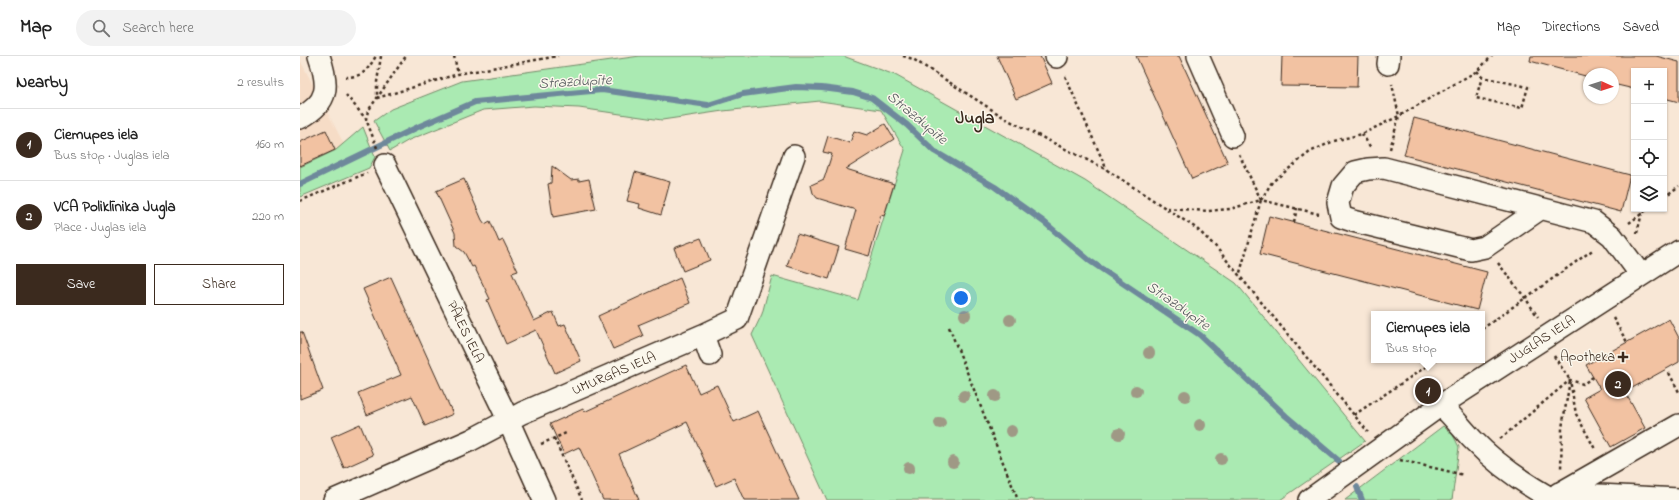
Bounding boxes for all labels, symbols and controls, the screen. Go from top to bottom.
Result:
search box [76,10,356,46]
text: Map [20,14,52,41]
icon: search [90,17,112,39]
text: Search here [122,17,194,39]
text: Map [1497,17,1520,38]
text: Directions [1542,17,1600,38]
text: Saved [1622,17,1659,38]
north arrow [1583,68,1619,104]
map controls [1631,68,1667,212]
button: + [1631,68,1667,104]
water label: Strazdupīte [538,69,613,95]
text: Nearby [16,70,68,95]
text: 2 results [237,73,284,92]
water label: Strazdupīte [882,86,953,151]
button: − [1631,104,1667,140]
district label: Jugla [955,106,995,133]
text: Ciemupes iela [54,124,138,146]
text: 1 [27,135,31,154]
text: 160 m [255,135,284,154]
button: locate [1631,140,1667,176]
text: Bus stop · Juglas iela [54,146,170,165]
button: layers [1631,176,1667,212]
text: VCA Poliklīnika Jugla [54,196,176,218]
text: 2 [26,207,32,226]
text: 220 m [252,207,284,226]
text: Place · Juglas iela [54,218,146,237]
button: Save [16,264,146,305]
button: Share [154,264,284,305]
water label: Strazdupīte [1142,276,1215,337]
your location [951,288,971,308]
street label: PĀLES IELA [441,297,489,367]
street label: JUGLAS IELA [1504,310,1580,370]
popup [1371,311,1485,363]
text: Ciemupes iela [1386,317,1470,339]
text: Bus stop [1386,339,1437,358]
street label: UMURGAS IELA [569,347,659,401]
place label: Apotheka [1560,347,1615,368]
marker: Apotheka [1618,352,1628,362]
pin: 2 [1605,369,1631,399]
pin: 1 [1415,376,1441,406]

